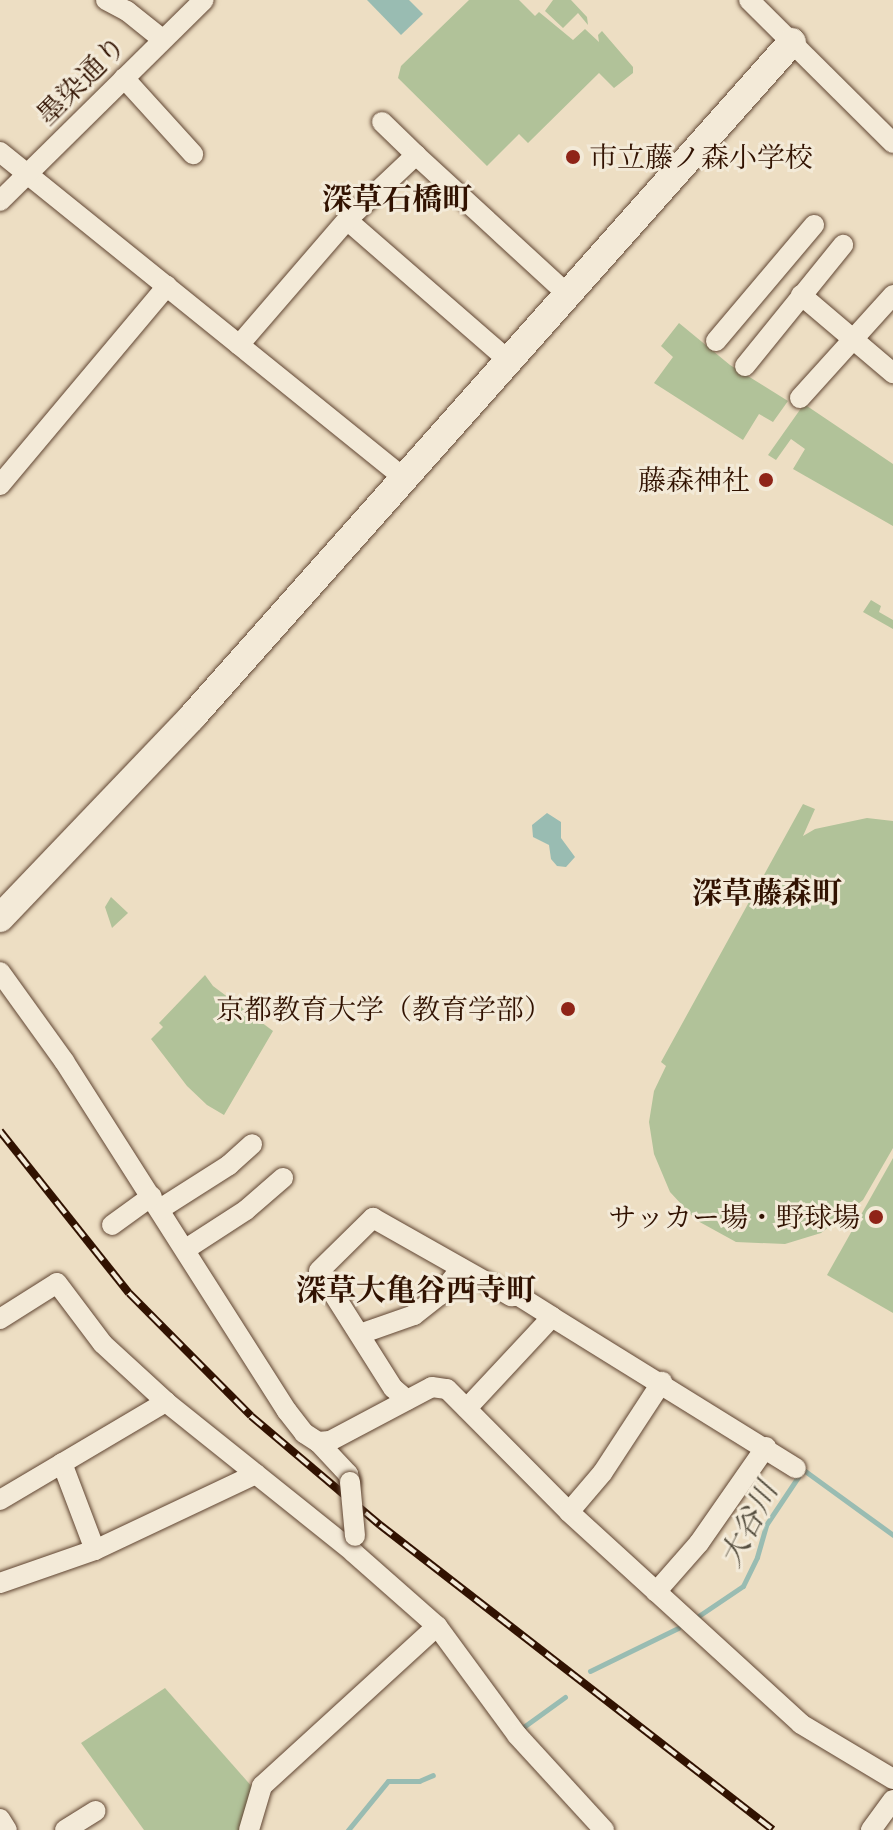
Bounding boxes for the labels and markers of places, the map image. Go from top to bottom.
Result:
place label: 市立藤ノ森小学校 [589,140,813,174]
marker: 市立藤ノ森小学校 [564,148,582,166]
place label: 藤森神社 [638,463,750,497]
marker: 藤森神社 [757,471,775,489]
place label: 京都教育大学（教育学部） [216,992,552,1026]
marker: 京都教育大学（教育学部） [559,1000,577,1018]
place label: サッカー場・野球場 [608,1200,860,1234]
marker: サッカー場・野球場 [867,1208,885,1226]

